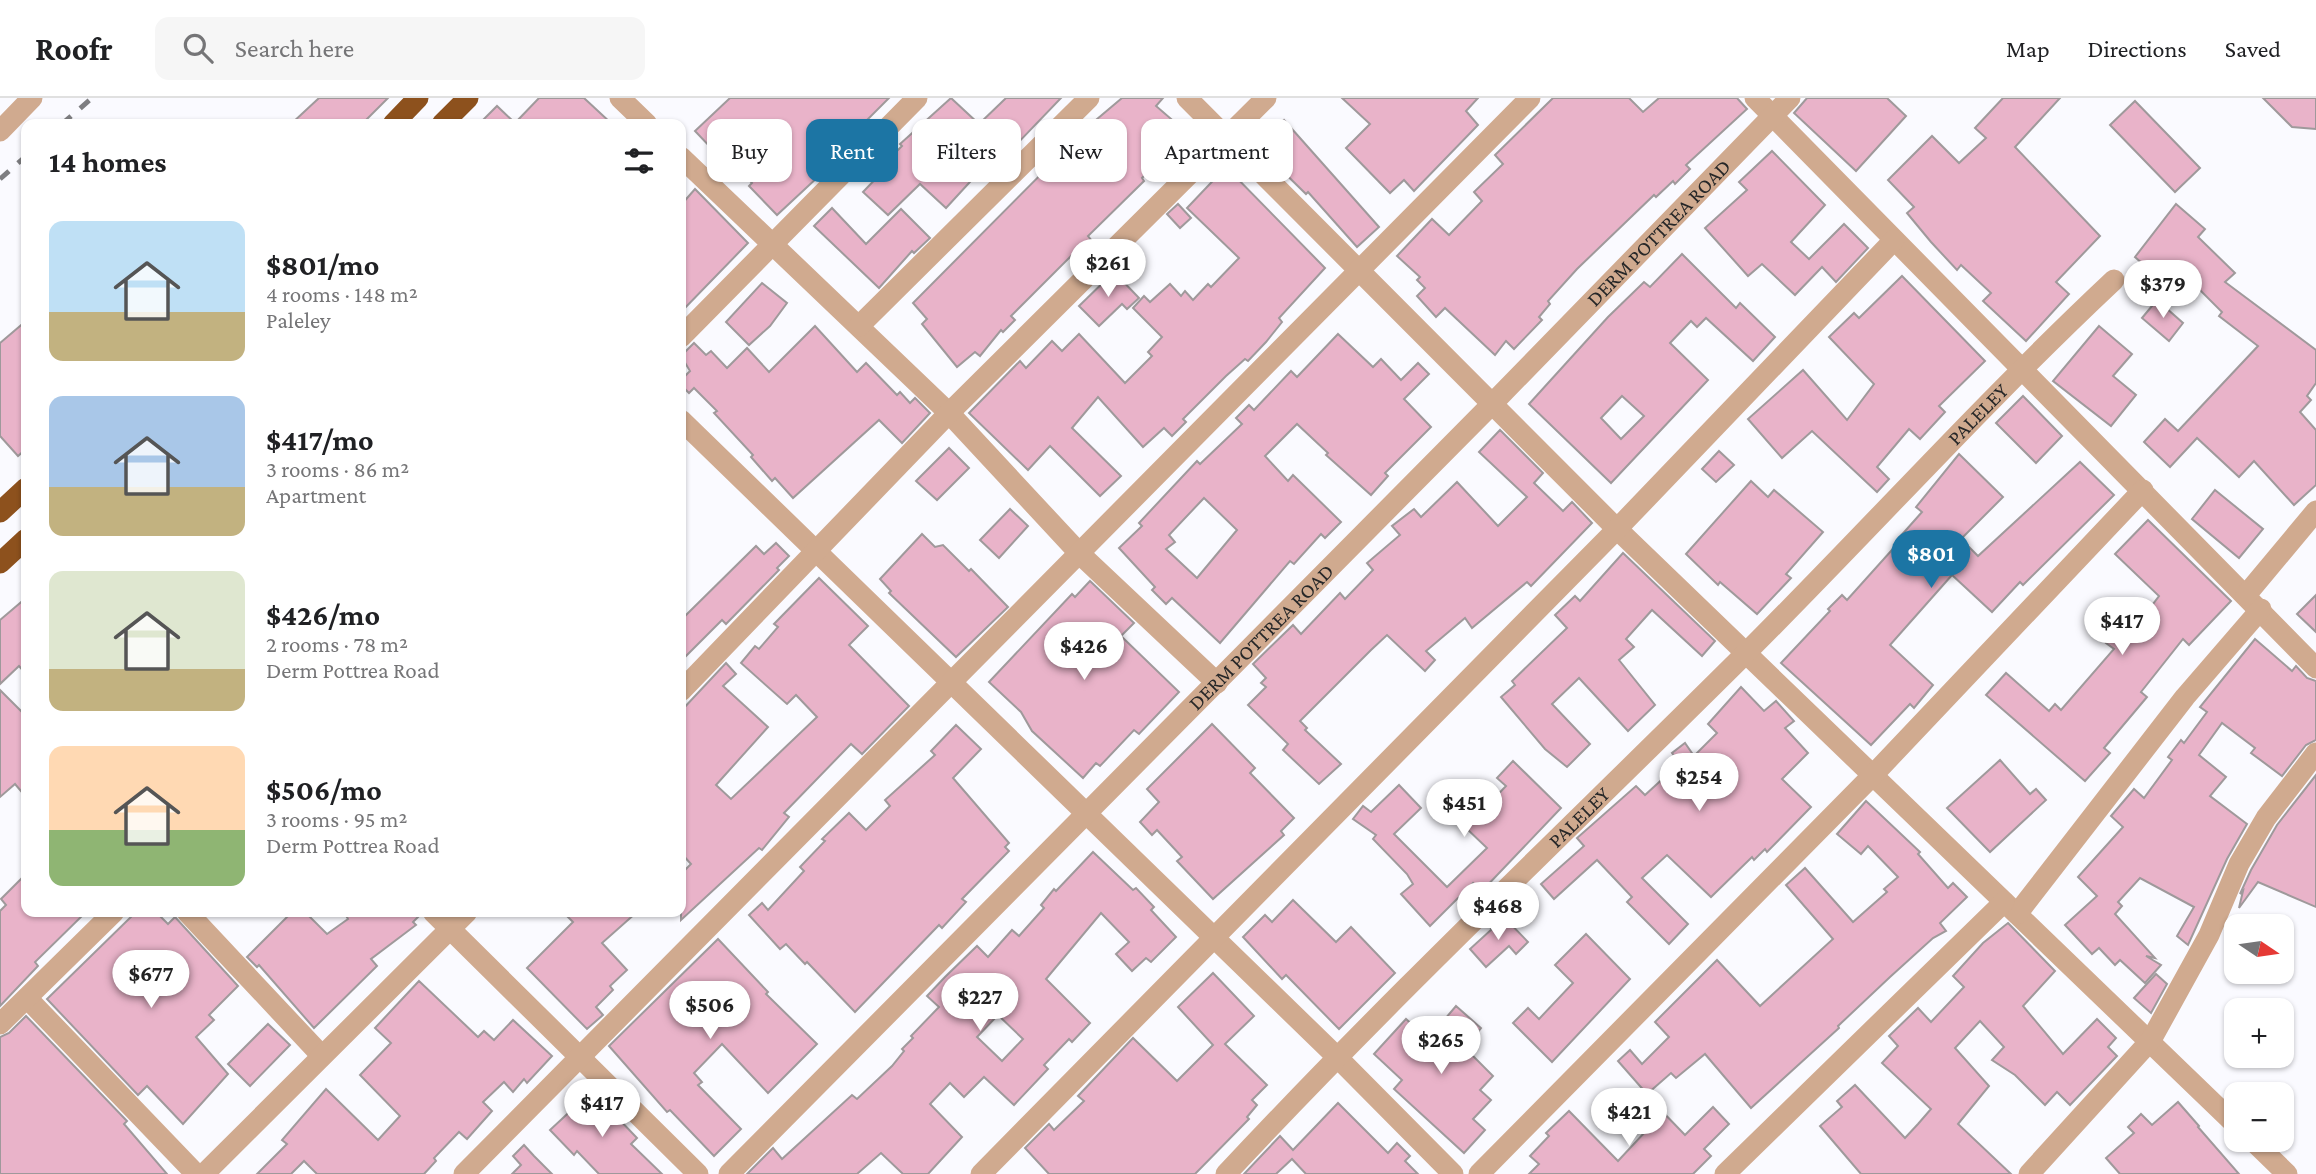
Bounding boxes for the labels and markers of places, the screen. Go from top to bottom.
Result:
pin: $261 [1067,240,1149,299]
pin: $379 [2122,260,2204,320]
pin: $801 [1890,531,1972,590]
pin: $417 [2081,598,2163,657]
pin: $426 [1043,622,1125,682]
pin: $254 [1658,754,1740,813]
pin: $451 [1423,780,1505,839]
pin: $468 [1457,882,1539,942]
pin: $677 [110,950,192,1010]
pin: $227 [939,974,1021,1033]
pin: $506 [669,982,751,1041]
pin: $265 [1400,1016,1482,1076]
pin: $417 [561,1080,643,1139]
pin: $421 [1588,1088,1670,1148]

